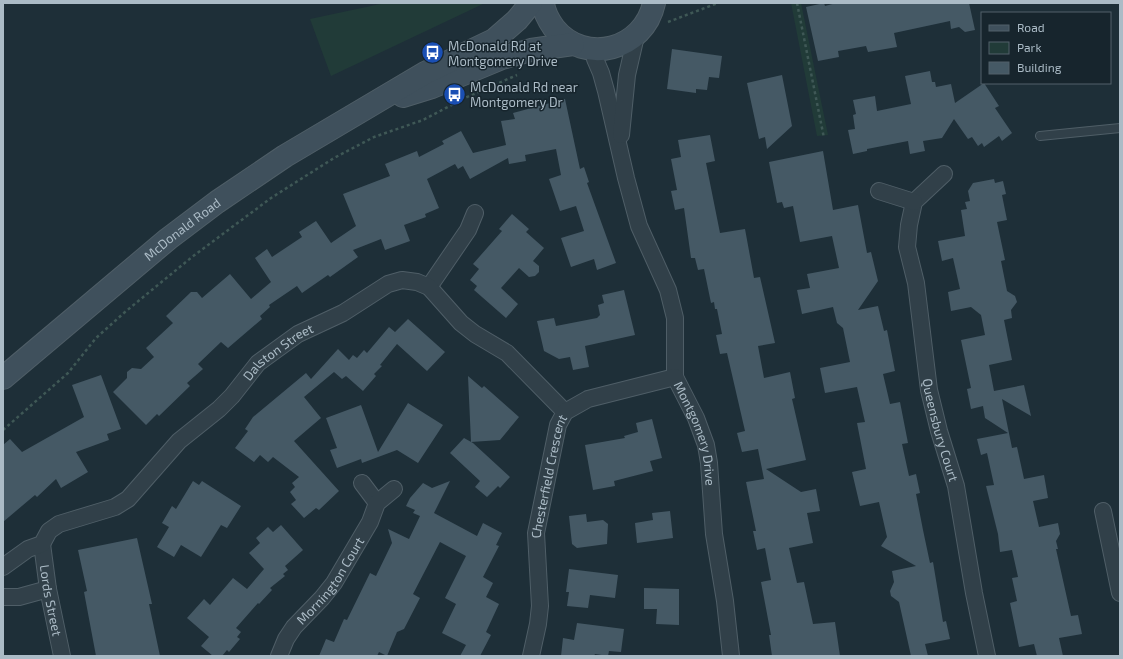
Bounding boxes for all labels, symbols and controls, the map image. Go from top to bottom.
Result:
legend [981,12,1111,84]
text: Road [1017,20,1045,34]
place label: McDonald Rd at Montgomery Drive [448,38,558,69]
bus stop icon: McDonald Rd at Montgomery Drive [419,40,445,66]
text: Park [1017,40,1042,54]
text: Building [1017,60,1062,74]
place label: McDonald Rd near Montgomery Dr [470,79,578,110]
bus stop icon: McDonald Rd near Montgomery Dr [442,81,468,107]
street label: McDonald Road [141,194,224,264]
street label: Dalston Street [239,320,316,384]
street label: Queensbury Court [920,377,962,483]
street label: Montgomery Drive [671,379,719,486]
street label: Chesterfield Crescent [528,411,570,539]
street label: Mornington Court [293,534,367,628]
street label: Lords Street [37,564,66,637]

